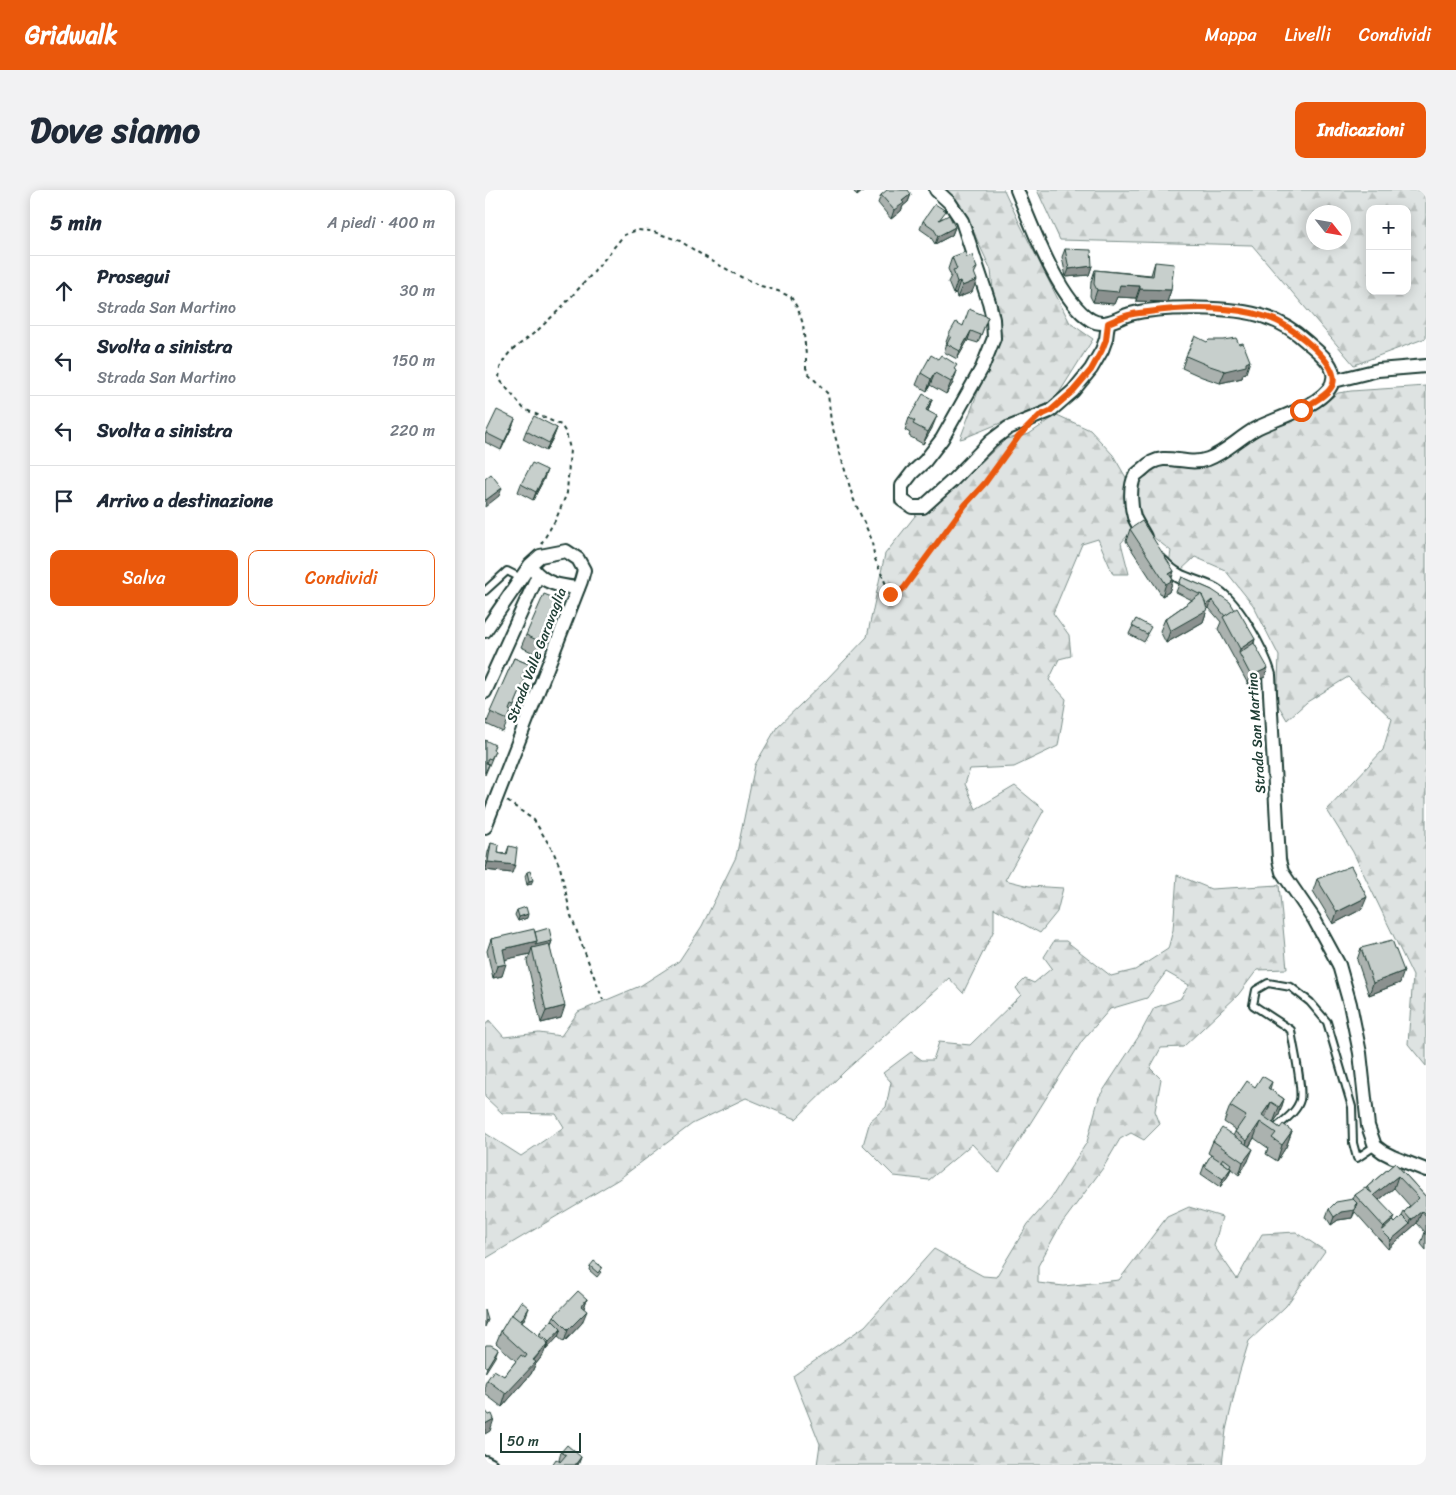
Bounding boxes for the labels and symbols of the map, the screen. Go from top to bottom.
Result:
north arrow [1306,205,1351,250]
route start [1290,399,1313,422]
route end [879,583,902,606]
street label: Strada Valle Garavaglia [499,584,574,726]
street label: Strada San Martino [1240,671,1273,794]
scale bar [500,1430,581,1453]

